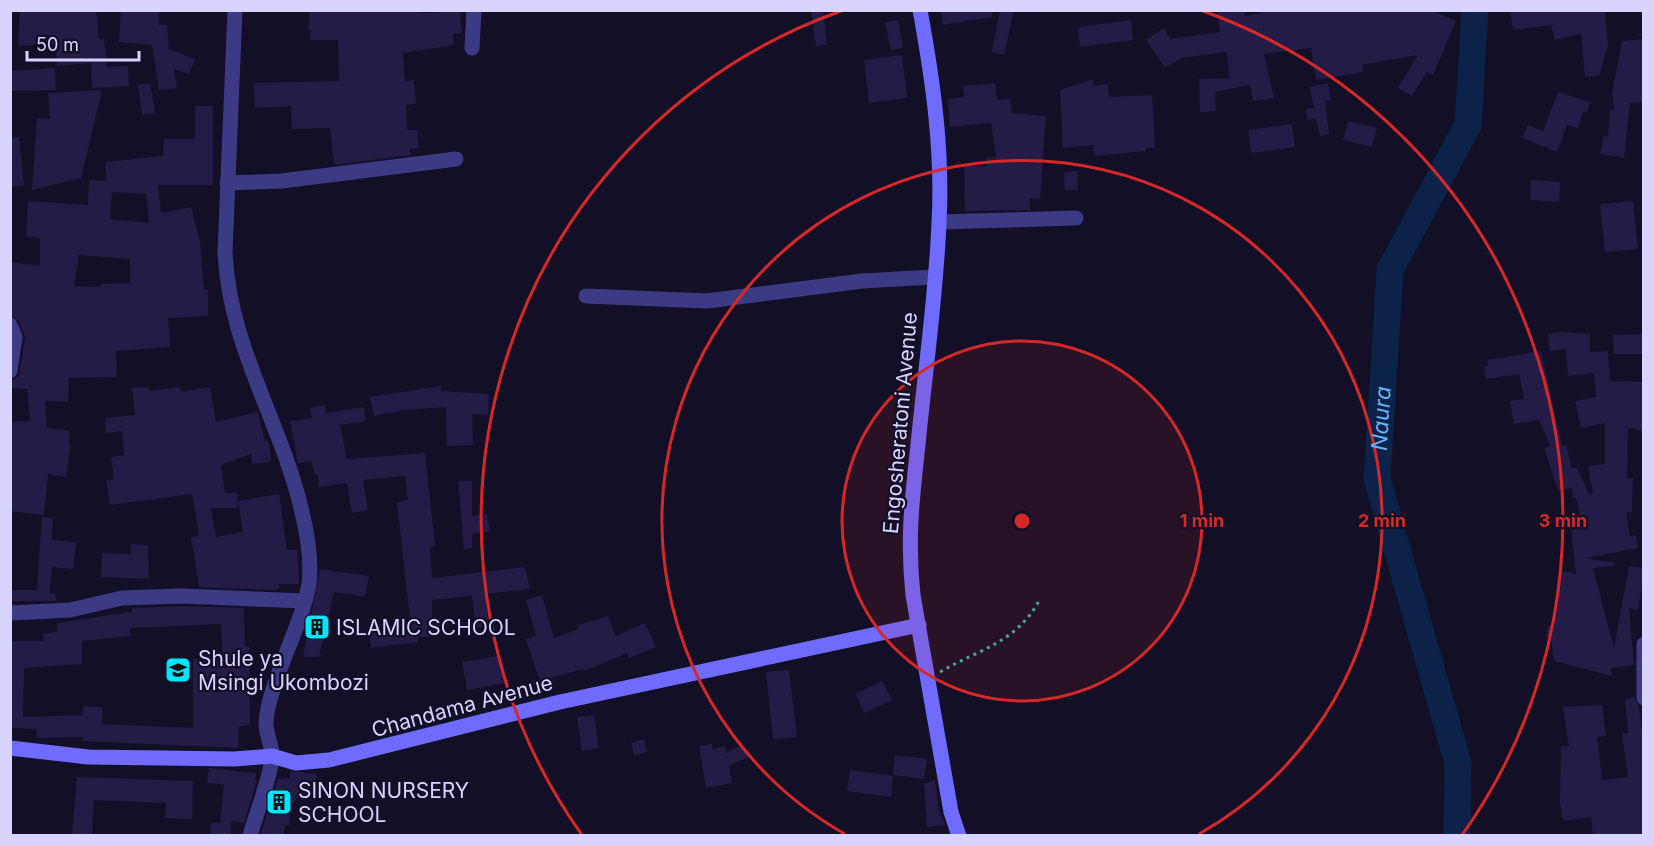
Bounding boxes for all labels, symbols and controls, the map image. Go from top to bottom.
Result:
scale bar [27,24,140,62]
text: 50 m [36,34,79,55]
street label: Engosheratoni Avenue [878,311,922,535]
water label: Naura [1366,385,1396,451]
text: 1 min [1180,510,1224,531]
text: 2 min [1358,510,1406,531]
text: 3 min [1539,510,1587,531]
centre of rings [1012,511,1032,531]
building icon: ISLAMIC SCHOOL [302,612,332,642]
place label: ISLAMIC SCHOOL [336,615,516,640]
place label: Shule ya Msingi Ukombozi [198,646,369,695]
school or university icon: Shule ya Msingi Ukombozi [163,655,193,685]
street label: Chandama Avenue [369,670,555,742]
place label: SINON NURSERY SCHOOL [298,778,469,827]
building icon: SINON NURSERY SCHOOL [264,787,294,817]

